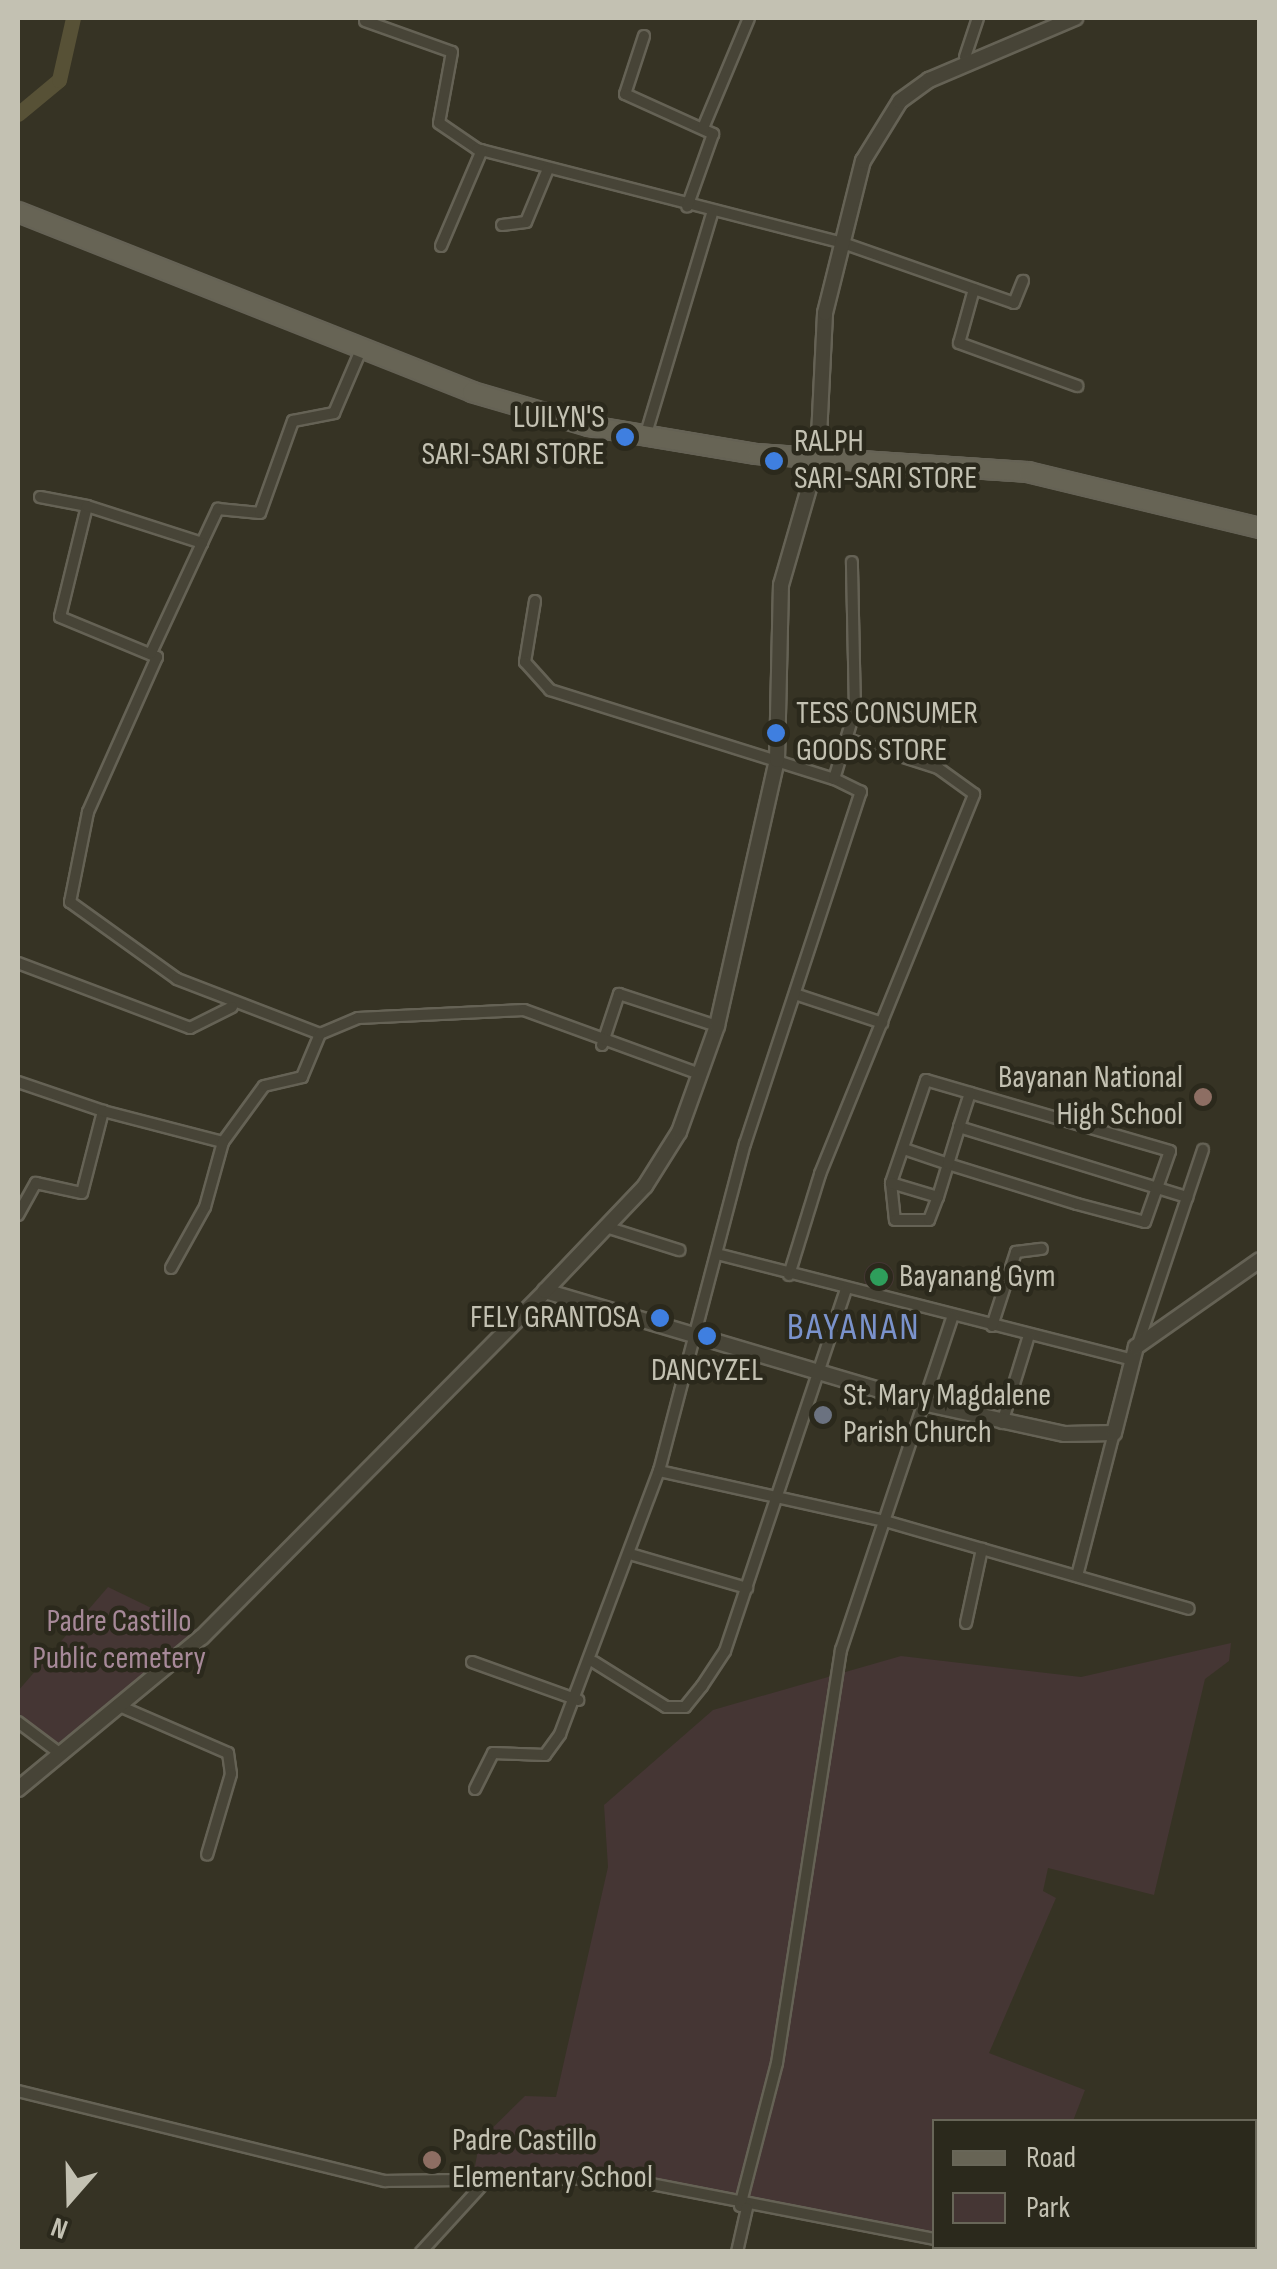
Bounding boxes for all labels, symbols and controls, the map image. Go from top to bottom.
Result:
place label: LUILYN'S SARI-SARI STORE [421,400,605,475]
place label: RALPH SARI-SARI STORE [794,424,978,499]
marker: LUILYN'S SARI-SARI STORE [614,426,636,448]
marker: RALPH SARI-SARI STORE [763,450,785,472]
place label: TESS CONSUMER GOODS STORE [796,696,978,771]
marker: TESS CONSUMER GOODS STORE [765,722,787,744]
place label: Bayanan National High School [998,1060,1183,1135]
marker: Bayanan National High School [1192,1086,1214,1108]
place label: Bayanang Gym [899,1258,1056,1296]
marker: Bayanang Gym [868,1266,890,1288]
place label: FELY GRANTOSA [470,1299,640,1337]
district label: BAYANAN [787,1305,921,1351]
marker: FELY GRANTOSA [649,1307,671,1329]
marker: DANCYZEL [696,1325,718,1347]
place label: DANCYZEL [651,1352,763,1390]
place label: St. Mary Magdalene Parish Church [843,1378,1051,1453]
marker: St. Mary Magdalene Parish Church [812,1404,834,1426]
park label: Padre Castillo Public cemetery [32,1604,206,1679]
legend [932,2119,1257,2249]
place label: Padre Castillo Elementary School [452,2123,653,2198]
text: Road [1026,2140,1076,2176]
north arrow [20,2149,120,2249]
marker: Padre Castillo Elementary School [421,2149,443,2171]
text: Park [1026,2190,1070,2226]
text: N [47,2210,72,2246]

